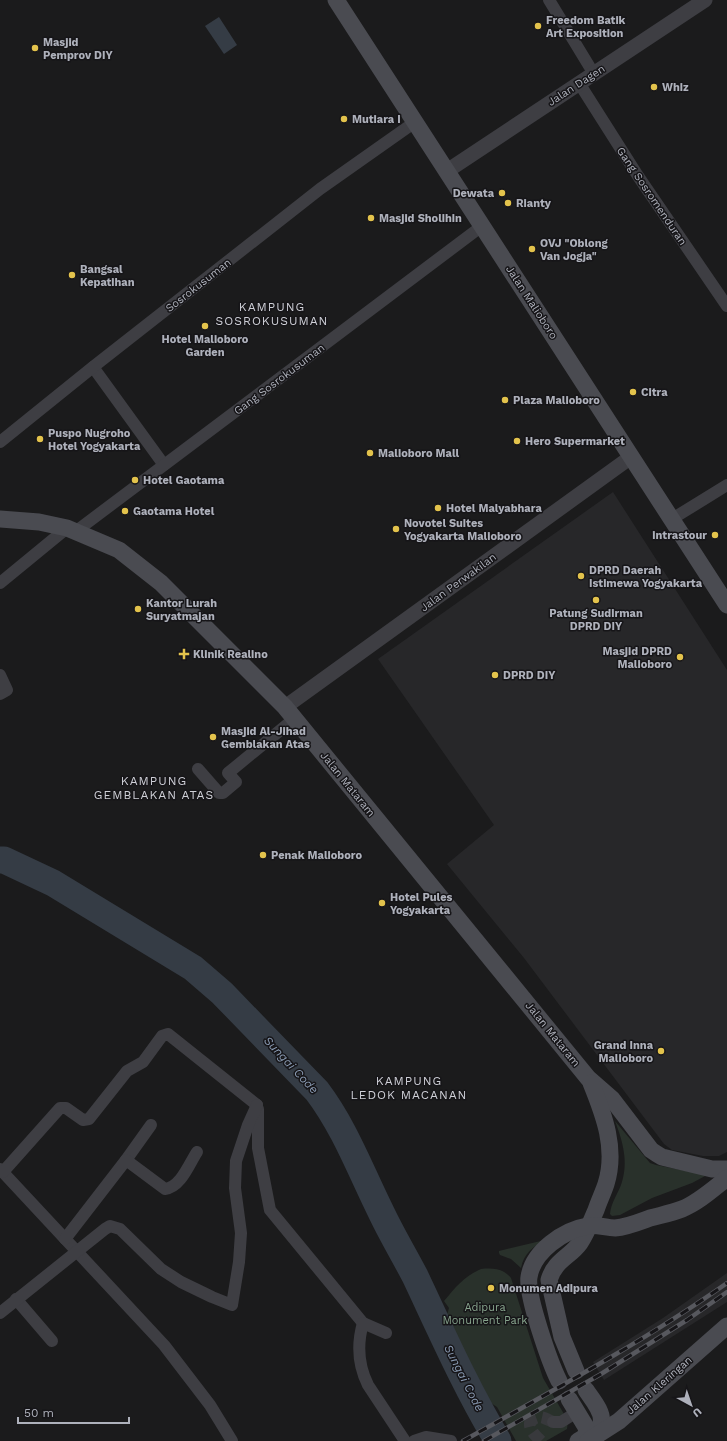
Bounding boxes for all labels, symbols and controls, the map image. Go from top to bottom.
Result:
place label: Freedom Batik Art Exposition [546,14,626,40]
marker: Freedom Batik Art Exposition [533,21,543,31]
place label: Masjid Pemprov DIY [43,36,113,62]
marker: Masjid Pemprov DIY [30,43,40,53]
street label: Jalan Dagen [545,62,607,109]
place label: Whiz [662,81,689,94]
marker: Whiz [649,82,659,92]
place label: Mutiara I [352,113,401,126]
marker: Mutiara I [339,114,349,124]
street label: Gang Sosromenduran [614,145,689,248]
place label: Dewata [453,187,495,200]
marker: Dewata [497,188,507,198]
place label: Rianty [516,197,552,210]
marker: Rianty [503,198,513,208]
place label: Masjid Sholihin [379,212,462,225]
marker: Masjid Sholihin [366,213,376,223]
place label: OVJ "Oblong Van Jogja" [540,237,609,263]
marker: OVJ "Oblong Van Jogja" [527,244,537,254]
street label: Sosrokusuman [163,256,234,315]
place label: Bangsal Kepatihan [80,263,135,289]
street label: Jalan Malioboro [503,263,560,342]
marker: Bangsal Kepatihan [67,270,77,280]
district label: KAMPUNG SOSROKUSUMAN [216,300,328,328]
marker: Hotel Malioboro Garden [200,321,210,331]
place label: Hotel Malioboro Garden [162,333,249,359]
street label: Gang Sosrokusuman [231,341,327,418]
place label: Citra [641,386,668,399]
marker: Citra [628,387,638,397]
place label: Plaza Malioboro [513,394,600,407]
marker: Plaza Malioboro [500,395,510,405]
place label: Puspo Nugroho Hotel Yogyakarta [48,427,141,453]
marker: Puspo Nugroho Hotel Yogyakarta [35,434,45,444]
place label: Hero Supermarket [525,435,625,448]
marker: Hero Supermarket [512,436,522,446]
place label: Malioboro Mall [378,447,460,460]
marker: Malioboro Mall [365,448,375,458]
place label: Hotel Gaotama [143,474,225,487]
marker: Hotel Gaotama [130,475,140,485]
place label: Hotel Malyabhara [446,502,542,515]
marker: Hotel Malyabhara [433,503,443,513]
place label: Gaotama Hotel [133,505,215,518]
marker: Gaotama Hotel [120,506,130,516]
place label: Novotel Suites Yogyakarta Malioboro [404,517,522,543]
marker: Novotel Suites Yogyakarta Malioboro [391,524,401,534]
place label: intrastour [652,529,707,542]
marker: intrastour [710,530,720,540]
street label: Jalan Perwakilan [418,550,499,614]
place label: DPRD Daerah Istimewa Yogyakarta [589,564,703,590]
marker: DPRD Daerah Istimewa Yogyakarta [576,571,586,581]
marker: Patung Sudirman DPRD DIY [591,595,601,605]
place label: Kantor Lurah Suryatmajan [146,597,217,623]
marker: Kantor Lurah Suryatmajan [133,604,143,614]
place label: Patung Sudirman DPRD DIY [549,607,643,633]
place label: Masjid DPRD Malioboro [603,645,672,671]
marker: Klinik Realino [178,648,190,660]
place label: Klinik Realino [193,648,268,661]
marker: Masjid DPRD Malioboro [675,652,685,662]
place label: DPRD DIY [503,669,556,682]
marker: DPRD DIY [490,670,500,680]
place label: Masjid Al-Jihad Gemblakan Atas [221,725,310,751]
marker: Masjid Al-Jihad Gemblakan Atas [208,732,218,742]
street label: Jalan Mataram [318,749,378,819]
district label: KAMPUNG GEMBLAKAN ATAS [94,774,214,802]
place label: Penak Malioboro [271,849,362,862]
marker: Penak Malioboro [258,850,268,860]
place label: Hotel Pules Yogyakarta [390,891,453,917]
marker: Hotel Pules Yogyakarta [377,898,387,908]
street label: Jalan Mataram [523,999,583,1069]
water label: Sungai Code [261,1033,321,1097]
place label: Grand Inna Malioboro [594,1039,654,1065]
marker: Grand Inna Malioboro [656,1046,666,1056]
district label: KAMPUNG LEDOK MACANAN [351,1074,467,1102]
place label: Monumen Adipura [499,1282,598,1295]
marker: Monumen Adipura [486,1283,496,1293]
park label: Adipura Monument Park [442,1301,528,1327]
water label: Sungai Code [441,1342,487,1414]
street label: Jalan Kleringan [624,1353,695,1417]
north arrow [671,1385,711,1425]
scale bar [18,1399,129,1425]
text: U [690,1405,704,1420]
text: 50 m [24,1406,54,1420]

